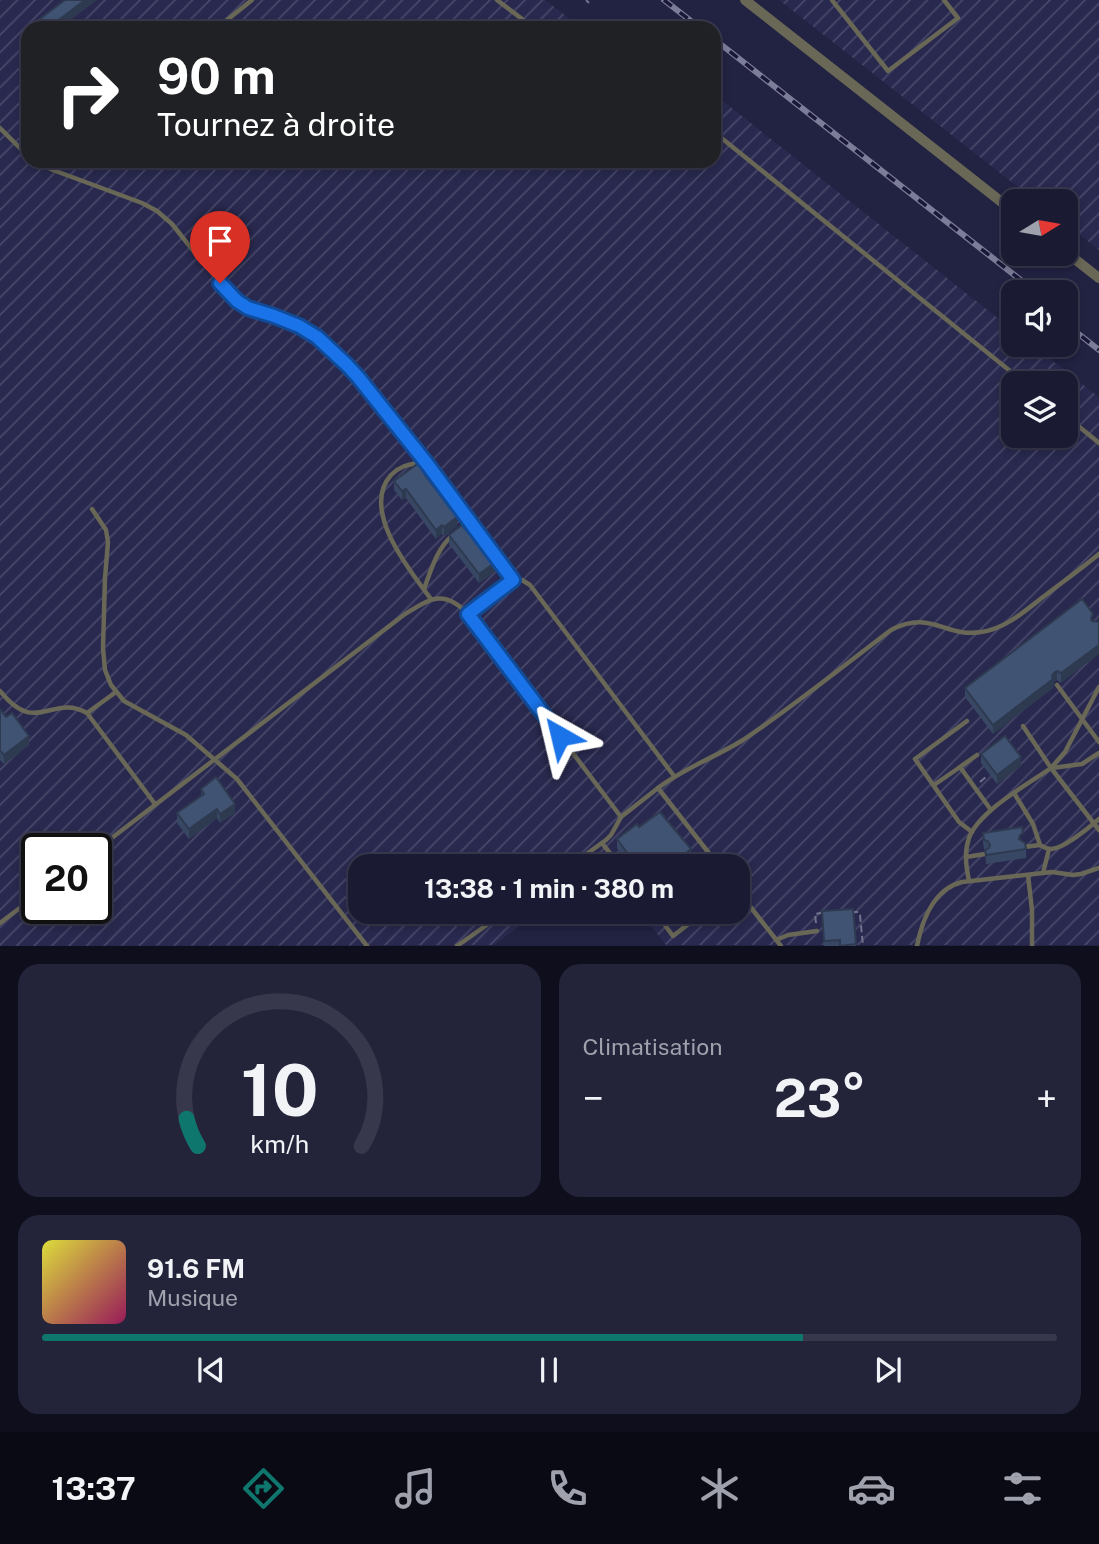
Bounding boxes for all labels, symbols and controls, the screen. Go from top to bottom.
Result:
text: 90 m [157,47,276,105]
icon: right [42,49,133,140]
text: Tournez à droite [157,106,395,143]
north arrow [1001,189,1078,266]
map controls [1001,189,1078,448]
pin [190,211,250,283]
icon: arrive [201,222,239,260]
button: sound [1001,280,1078,357]
button: layers [1001,371,1078,448]
position arrow [523,699,597,773]
speed limit sign: 20 [21,833,112,924]
text: 13:38 · 1 min · 380 m [424,873,674,904]
text: Climatisation [583,1033,723,1060]
text: 10 [240,1048,318,1133]
text: 23° [774,1068,866,1129]
text: − [583,1076,604,1121]
text: + [1036,1076,1057,1121]
text: km/h [250,1129,309,1159]
text: 91.6 FM [147,1253,245,1284]
text: Musique [147,1284,238,1311]
icon: previous [192,1351,230,1389]
icon: pause [530,1351,568,1389]
icon: next [869,1351,907,1389]
icon: directions [239,1464,288,1513]
icon: music [391,1464,440,1513]
icon: phone [543,1464,592,1513]
icon: climate [695,1464,744,1513]
icon: car [847,1464,896,1513]
icon: filters [998,1464,1047,1513]
text: 13:37 [51,1470,136,1507]

